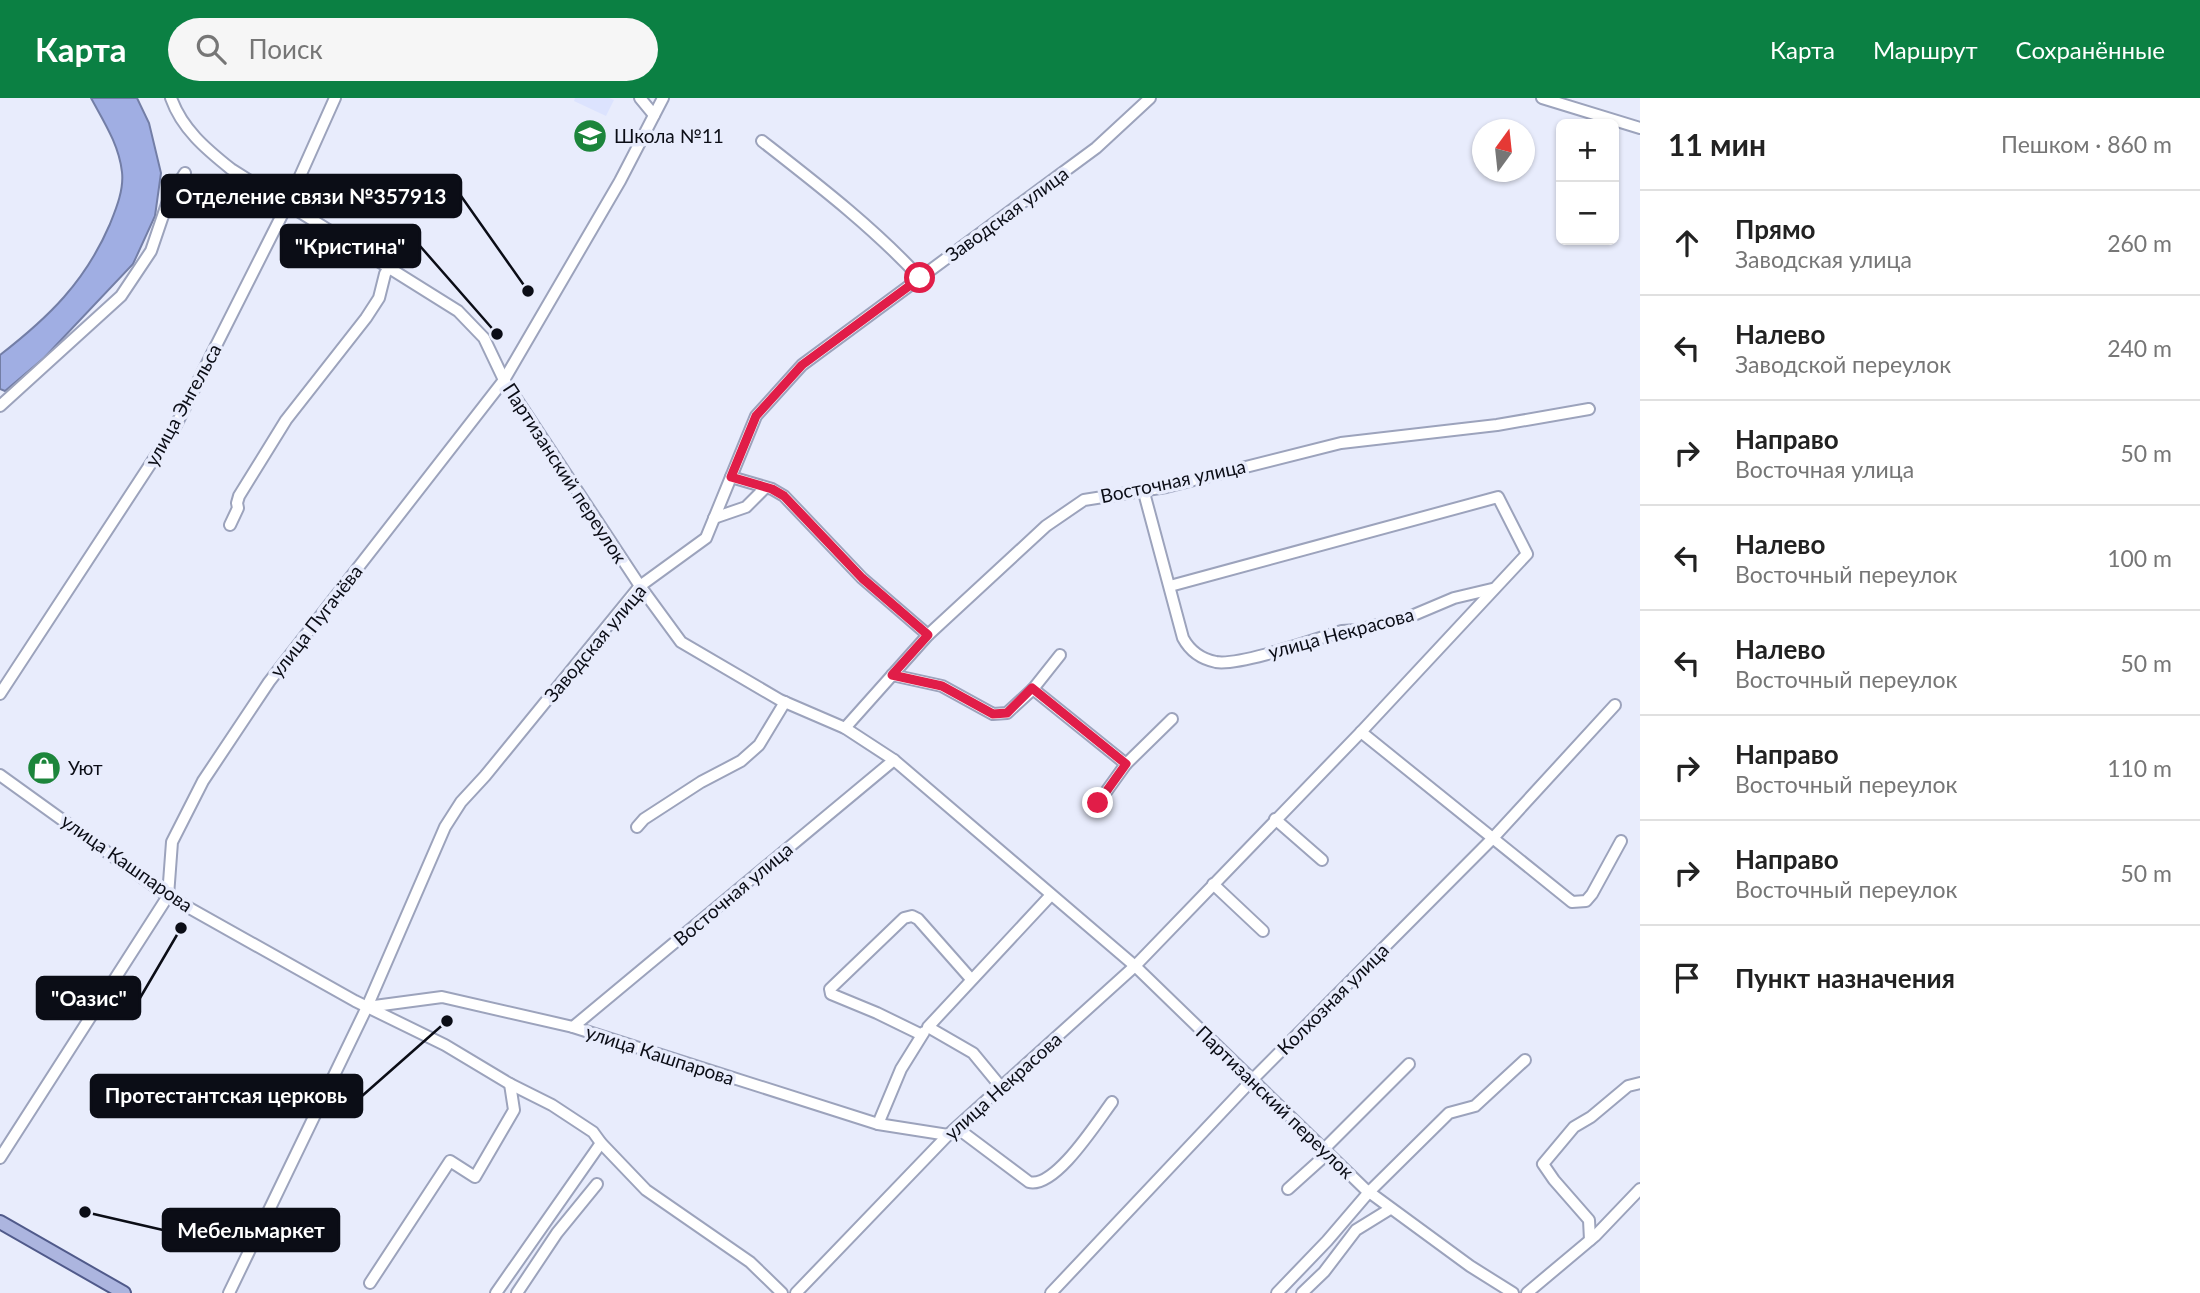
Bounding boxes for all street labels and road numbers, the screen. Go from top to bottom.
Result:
street label: Заводская улица [941,161,1073,266]
street label: улица Энгельса [139,340,226,470]
street label: Партизанский переулок [499,378,632,567]
street label: Восточная улица [1098,454,1248,507]
street label: улица Пугачёва [265,560,367,681]
street label: Заводская улица [539,579,650,706]
street label: улица Некрасова [1266,602,1416,663]
street label: улица Кашпарова [57,809,197,916]
street label: Восточная улица [669,837,797,950]
street label: Колхозная улица [1272,938,1393,1059]
street label: улица Кашпарова [583,1020,737,1089]
street label: Партизанский переулок [1192,1020,1359,1183]
street label: улица Некрасова [939,1027,1066,1144]

